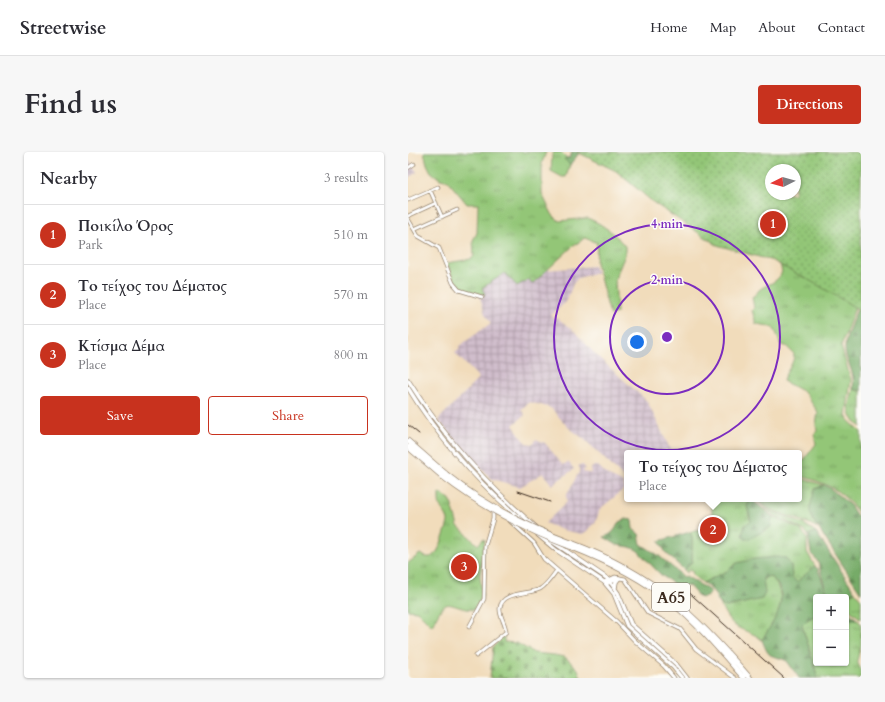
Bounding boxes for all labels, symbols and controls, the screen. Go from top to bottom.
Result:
text: Streetwise [20,15,107,41]
text: Home [650,18,688,37]
text: Map [710,18,736,37]
text: About [758,18,795,37]
text: Contact [817,18,865,37]
text: Find us [24,85,117,123]
button: Directions [758,85,861,124]
north arrow [765,164,801,200]
text: Nearby [40,167,97,190]
text: 3 results [324,169,368,187]
pin: 1 [760,209,786,239]
text: Ποικίλο Όρος [78,216,174,236]
text: 4 min [651,216,683,232]
text: 1 [50,226,56,244]
text: 510 m [334,226,368,244]
text: Park [78,236,103,254]
text: 2 min [651,272,683,288]
text: Το τείχος του Δέματος [78,276,227,296]
text: 2 [50,286,56,304]
text: 570 m [334,286,368,304]
text: Place [78,296,106,314]
centre of rings [660,330,674,344]
your location [627,332,647,352]
text: Κτίσμα Δέμα [78,336,165,356]
text: 3 [50,346,56,364]
text: 800 m [334,346,368,364]
text: Place [78,356,106,374]
button: Save [40,396,200,435]
button: Share [208,396,368,435]
popup [624,450,802,502]
text: Το τείχος του Δέματος [639,457,787,477]
text: Place [639,477,667,495]
pin: 2 [700,515,726,545]
pin: 3 [451,552,477,582]
road number: Α65 [652,583,690,611]
map controls [813,594,849,666]
button: + [813,594,849,630]
button: − [813,630,849,666]

